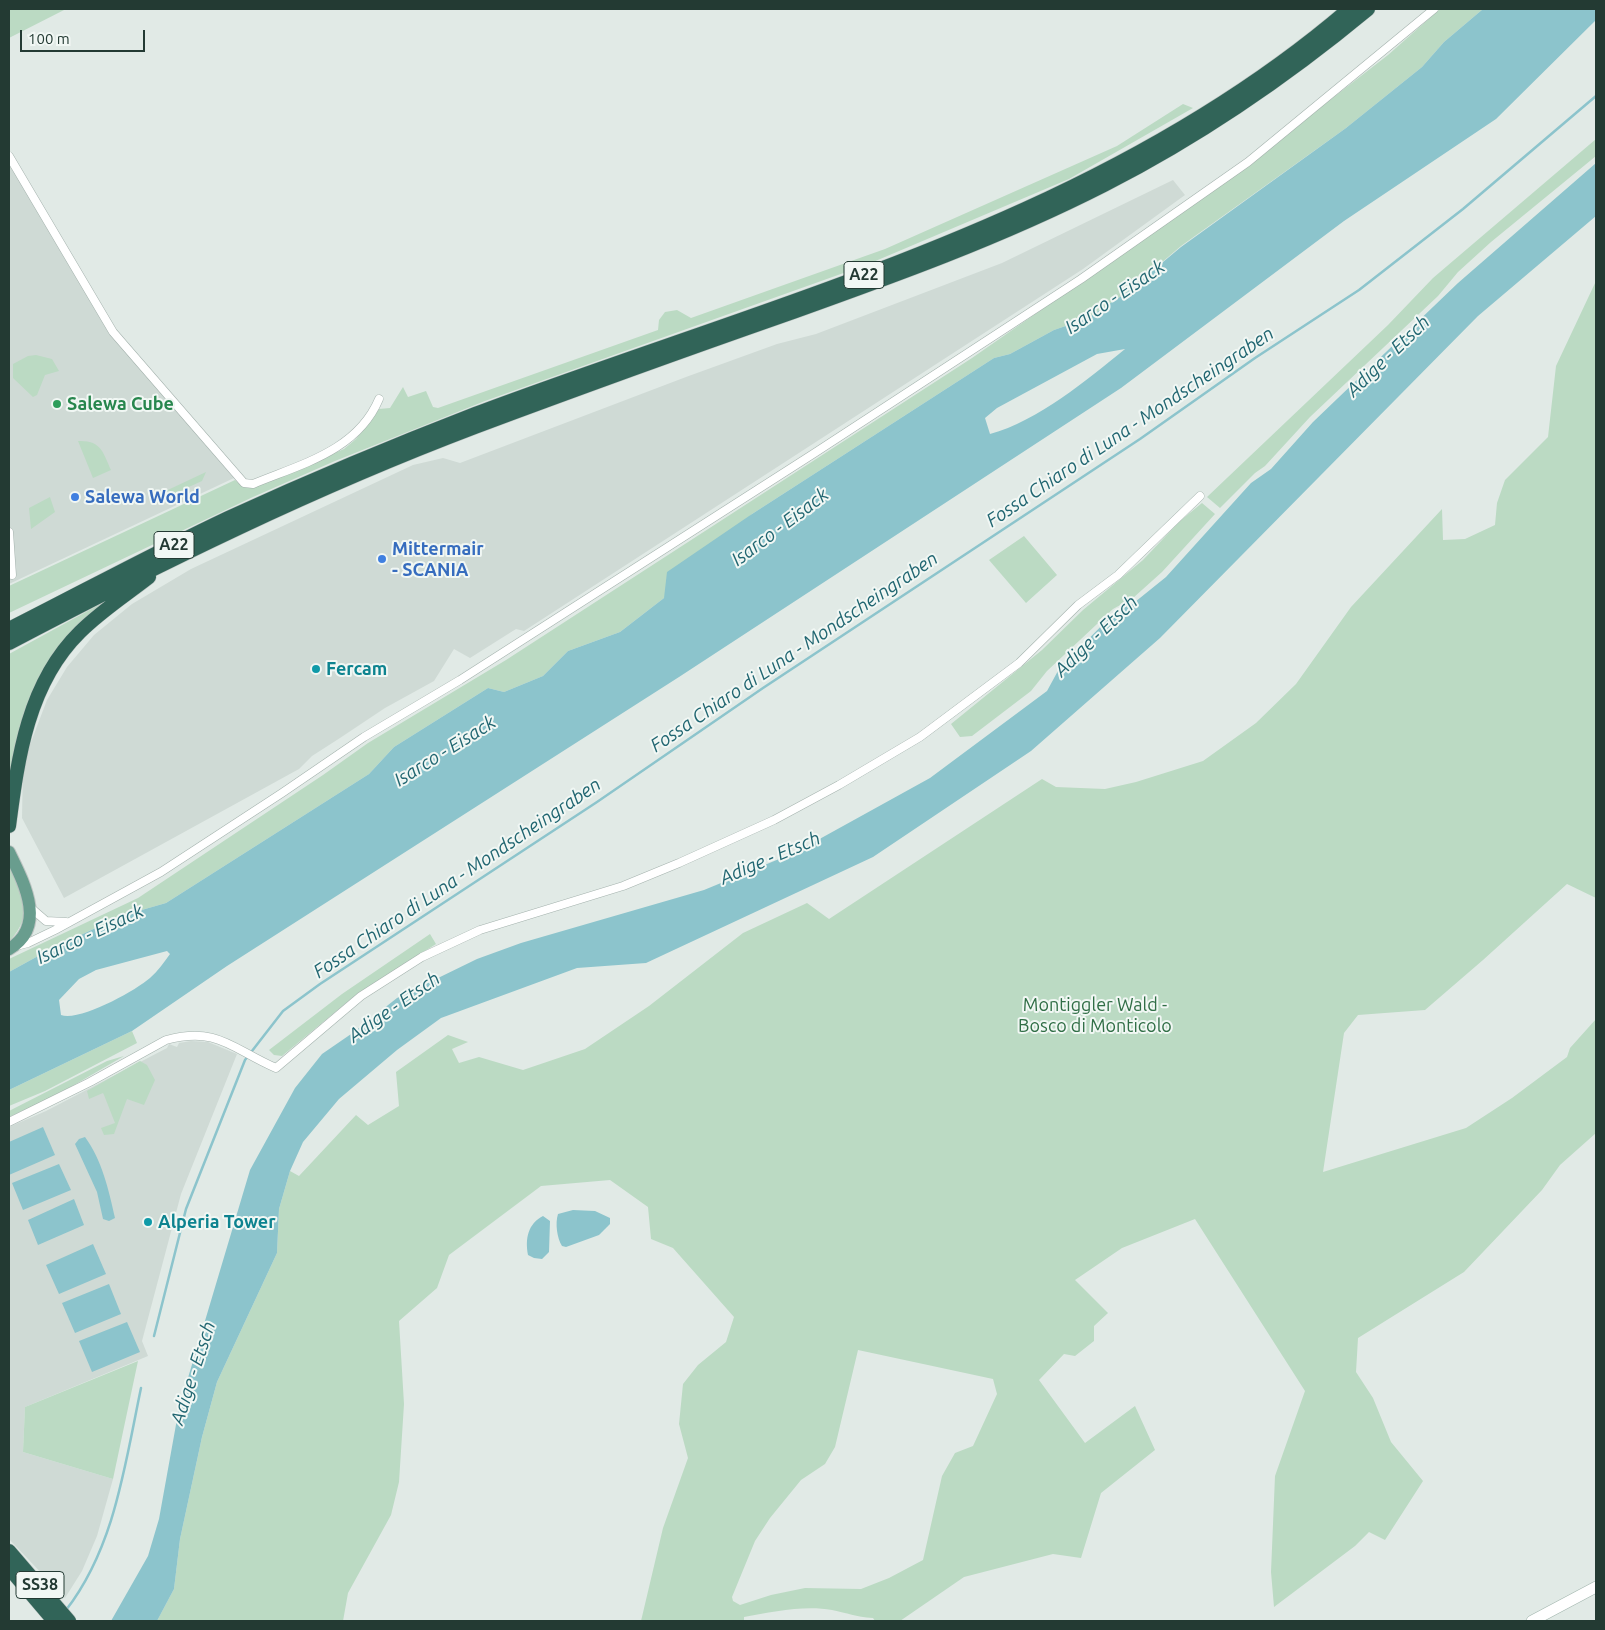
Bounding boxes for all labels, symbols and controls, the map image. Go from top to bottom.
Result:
scale bar [22,20,148,52]
text: 100 m [28,30,70,47]
water label: Isarco - Eisack [1061,255,1169,339]
road number: A22 [844,262,884,288]
water label: Adige - Etsch [1342,311,1434,401]
water label: Fossa Chiaro di Luna - Mondscheingraben [982,322,1278,532]
place label: Salewa Cube [67,393,174,415]
marker: Salewa Cube [51,398,63,410]
water label: Isarco - Eisack [727,483,833,571]
place label: Salewa World [85,486,200,508]
marker: Salewa World [69,491,81,503]
road number: A22 [154,532,194,558]
place label: Mittermair - SCANIA [392,538,484,580]
water label: Fossa Chiaro di Luna - Mondscheingraben [646,547,942,757]
marker: Mittermair - SCANIA [376,553,388,565]
water label: Adige - Etsch [1050,591,1142,681]
place label: Fercam [326,658,387,680]
marker: Fercam [310,663,322,675]
water label: Isarco - Eisack [390,711,500,791]
water label: Fossa Chiaro di Luna - Mondscheingraben [309,773,605,983]
water label: Adige - Etsch [716,827,824,889]
water label: Isarco - Eisack [33,899,147,969]
water label: Adige - Etsch [344,967,444,1047]
park label: Montiggler Wald - Bosco di Monticolo [1018,994,1172,1036]
place label: Alperia Tower [158,1211,276,1233]
marker: Alperia Tower [142,1216,154,1228]
water label: Adige - Etsch [166,1319,220,1427]
road number: SS38 [16,1572,64,1598]

